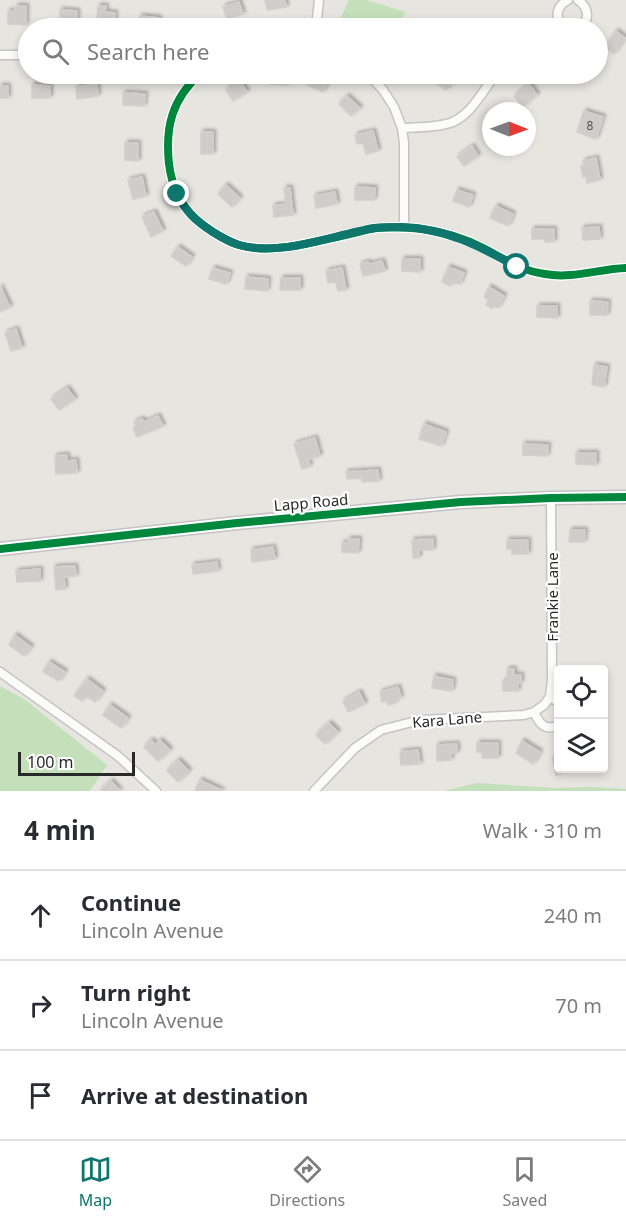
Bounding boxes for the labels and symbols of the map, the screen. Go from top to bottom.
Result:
north arrow [482,102,536,156]
house number: 8 [587,117,594,134]
route end [163,180,189,206]
route start [503,253,529,279]
street label: Lapp Road [273,489,349,515]
street label: Frankie Lane [542,552,562,642]
street label: Kara Lane [411,706,483,732]
scale bar [18,749,135,776]

